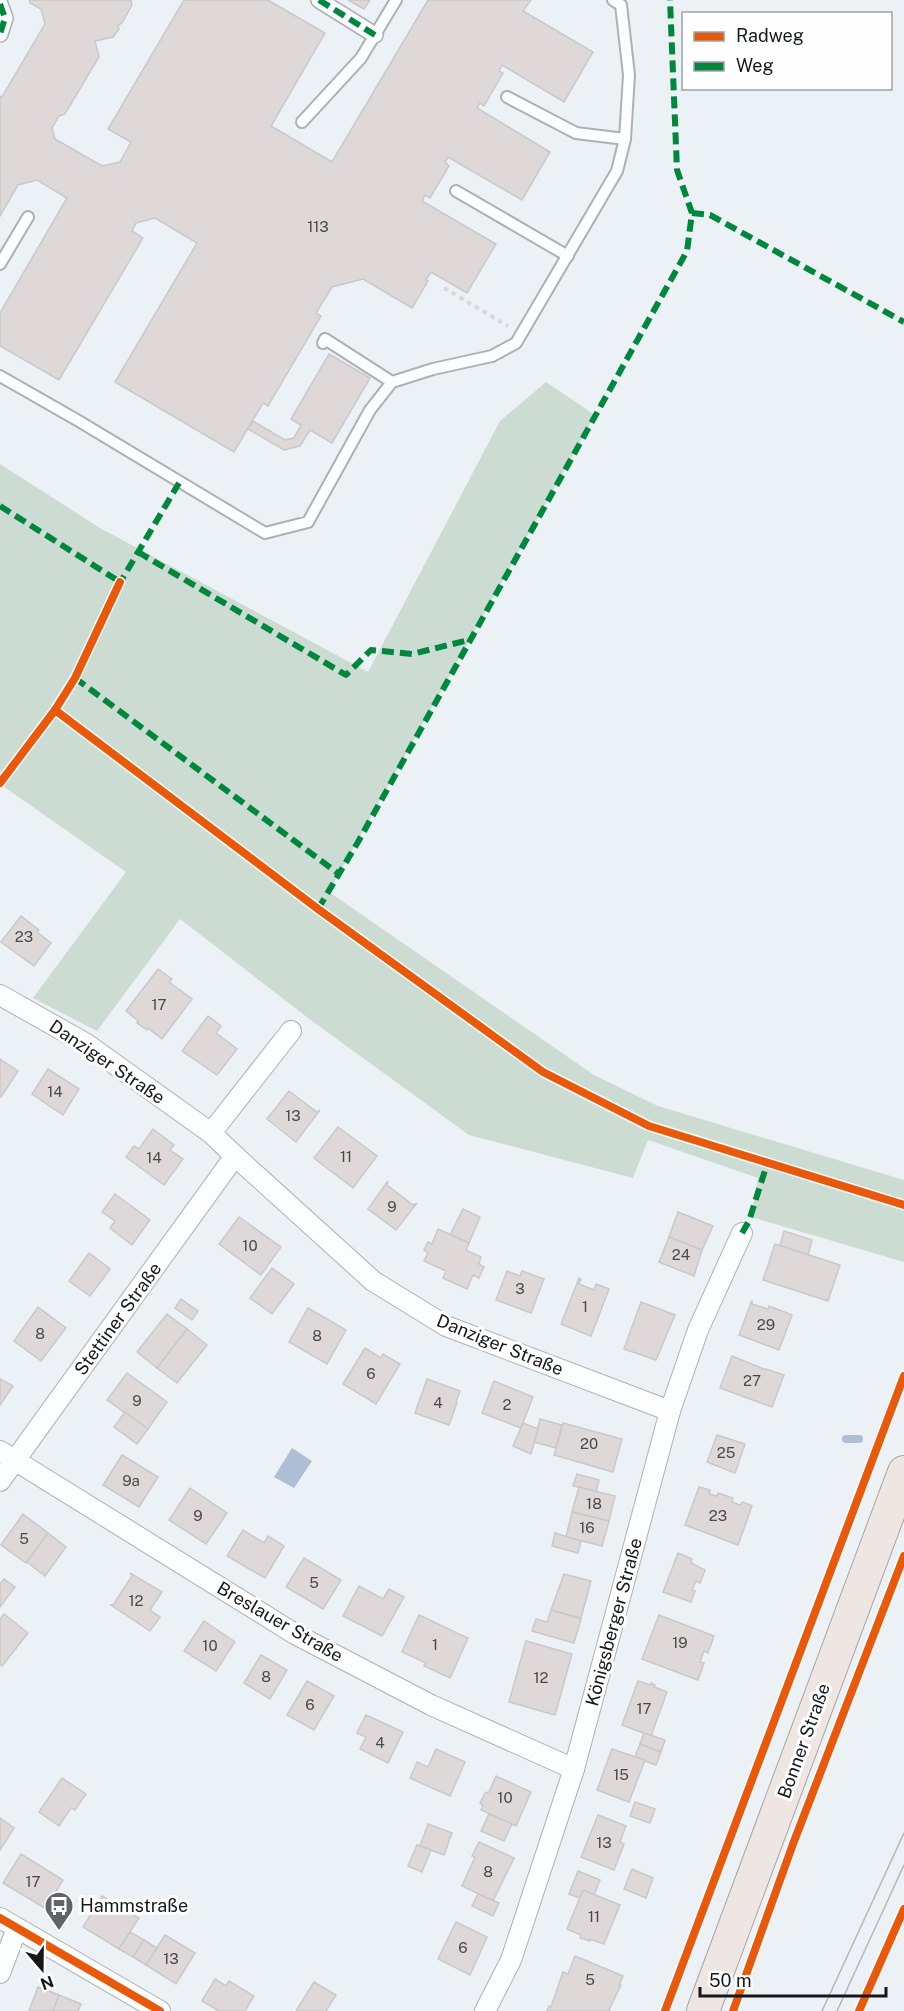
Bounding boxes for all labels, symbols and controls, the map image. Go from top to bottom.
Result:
legend [682,12,892,90]
text: Radweg [736,25,804,46]
text: Weg [736,55,774,76]
house number: 113 [307,218,329,235]
house number: 23 [15,928,33,945]
house number: 17 [151,996,167,1013]
street label: Danziger Straße [46,1015,169,1108]
house number: 14 [47,1083,63,1100]
house number: 13 [285,1107,301,1124]
house number: 11 [340,1148,352,1165]
house number: 14 [146,1149,162,1166]
house number: 9 [387,1198,397,1215]
house number: 10 [242,1237,258,1254]
house number: 24 [672,1246,690,1263]
street label: Stettiner Straße [70,1258,166,1379]
house number: 3 [515,1280,525,1297]
house number: 1 [582,1298,588,1315]
street label: Danziger Straße [434,1310,567,1379]
house number: 29 [757,1316,775,1333]
house number: 8 [35,1325,45,1342]
house number: 8 [312,1327,322,1344]
house number: 6 [366,1365,376,1382]
house number: 27 [743,1372,761,1389]
house number: 9 [132,1392,142,1409]
house number: 4 [433,1394,443,1411]
house number: 2 [503,1396,512,1413]
house number: 20 [580,1435,598,1452]
house number: 25 [717,1444,735,1461]
house number: 9a [122,1472,140,1489]
house number: 18 [586,1495,602,1512]
house number: 9 [193,1507,203,1524]
house number: 23 [709,1507,727,1524]
house number: 16 [579,1519,595,1536]
house number: 5 [19,1530,29,1547]
street label: Königsberger Straße [581,1536,646,1708]
house number: 5 [309,1574,319,1591]
street label: Breslauer Straße [214,1577,347,1666]
house number: 12 [128,1592,144,1609]
house number: 19 [672,1634,688,1651]
house number: 1 [432,1636,438,1653]
house number: 10 [202,1637,218,1654]
house number: 8 [261,1668,271,1685]
house number: 12 [533,1669,549,1686]
street label: Bonner Straße [773,1680,834,1801]
house number: 6 [305,1696,315,1713]
house number: 17 [636,1700,652,1717]
house number: 4 [375,1734,385,1751]
house number: 15 [613,1766,629,1783]
house number: 10 [497,1789,513,1806]
house number: 13 [596,1834,612,1851]
house number: 8 [483,1863,493,1880]
house number: 17 [25,1873,41,1890]
bus stop icon: Hammstraße [43,1890,75,1932]
place label: Hammstraße [80,1895,188,1916]
house number: 11 [588,1908,600,1925]
north arrow [12,1939,72,1999]
house number: 6 [458,1939,468,1956]
house number: 13 [163,1950,179,1967]
scale bar [700,1960,886,1998]
text: 50 m [709,1970,752,1991]
house number: 5 [585,1971,595,1988]
text: N [38,1972,56,1994]

